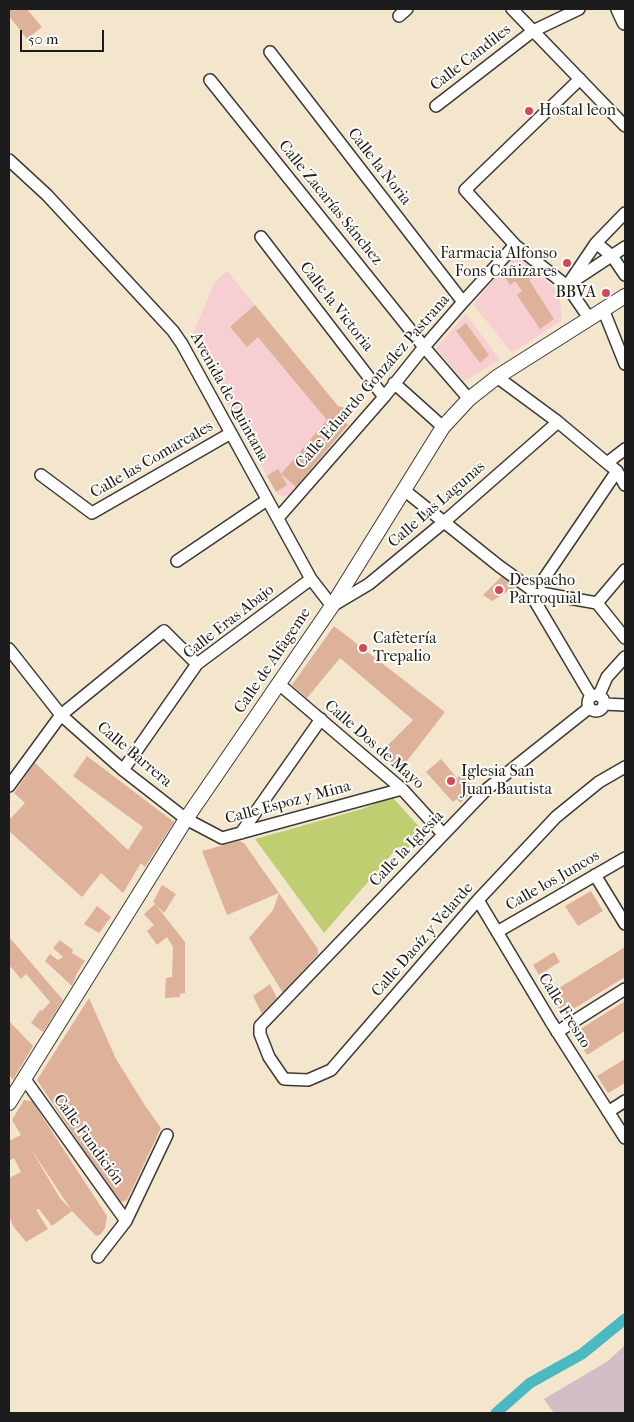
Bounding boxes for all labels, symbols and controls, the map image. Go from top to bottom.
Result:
scale bar [22,20,106,52]
street label: Calle Candiles [427,21,515,95]
text: 50 m [28,30,58,48]
place label: Hostal leon [539,101,616,121]
marker: Hostal leon [523,105,535,117]
street label: Calle la Noria [343,125,415,209]
street label: Calle Zacarías Sánchez [274,137,386,269]
place label: Farmacia Alfonso Fons Cañizares [440,244,557,282]
marker: Farmacia Alfonso Fons Cañizares [561,257,573,269]
street label: Calle la Victoria [295,258,377,356]
place label: BBVA [556,283,596,303]
marker: BBVA [600,287,612,299]
street label: Calle Eduardo González Pastrana [292,291,454,473]
street label: Avenida de Quintana [186,329,272,465]
street label: Calle las Comarcales [87,417,217,503]
street label: Calle Las Lagunas [385,458,489,552]
place label: Despacho Parroquial [509,571,581,609]
street label: Calle Eras Abajo [180,581,278,663]
marker: Despacho Parroquial [493,584,505,596]
street label: Calle de Alfageme [231,604,315,718]
place label: Cafetería Trepalio [373,629,437,667]
marker: Cafetería Trepalio [357,642,369,654]
street label: Calle Dos de Mayo [320,696,428,794]
street label: Calle Barrera [93,718,175,792]
place label: Iglesia San Juan Bautista [461,762,552,800]
marker: Iglesia San Juan Bautista [445,775,457,787]
street label: Calle Espoz y Mina [223,777,353,829]
street label: Calle la Iglesia [366,807,448,891]
street label: Calle los Juncos [503,846,603,916]
street label: Calle Daoíz y Velarde [368,879,478,1001]
street label: Calle Fresno [533,970,595,1052]
street label: Calle Fundición [49,1091,127,1189]

